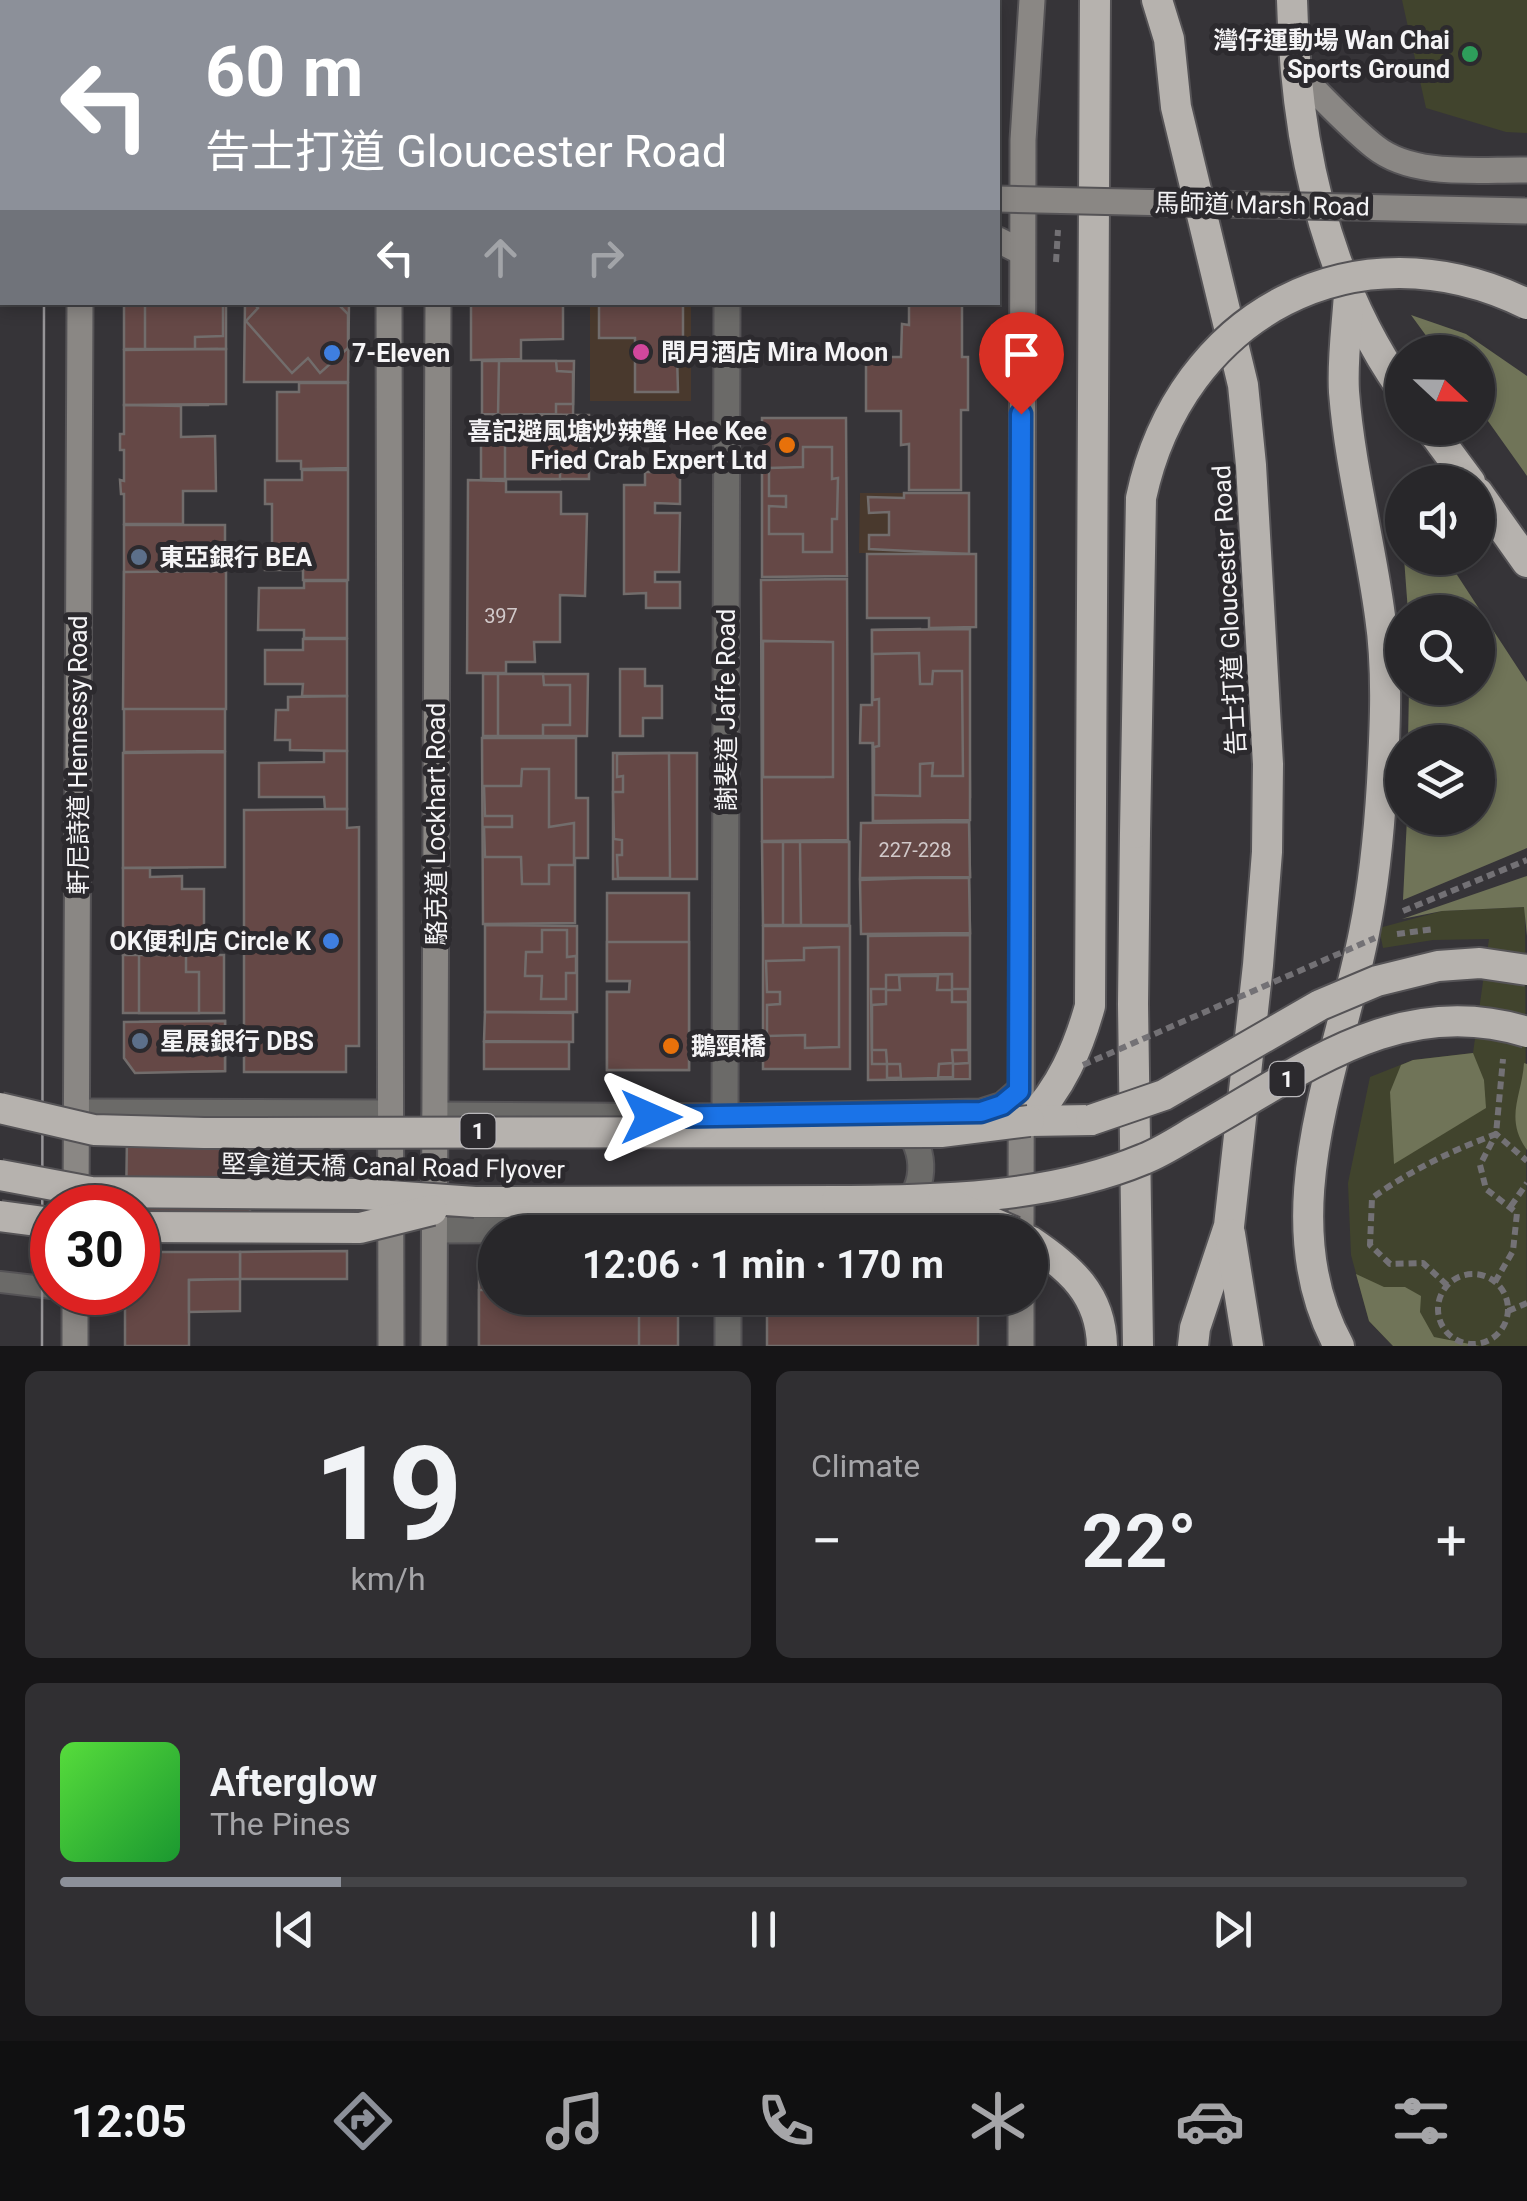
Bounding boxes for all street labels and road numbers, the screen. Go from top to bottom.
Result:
street label: 馬師道 Marsh Road [1154,189,1370,221]
street label: 告士打道 Gloucester Road [1207,464,1251,756]
street label: 謝斐道 Jaffe Road [712,609,741,811]
street label: 軒尼詩道 Hennessy Road [64,615,93,895]
street label: 駱克道 Lockhart Road [422,703,451,945]
road number: 1 [1270,1062,1304,1096]
road number: 1 [460,1114,496,1148]
street label: 堅拿道天橋 Canal Road Flyover [221,1150,566,1185]

